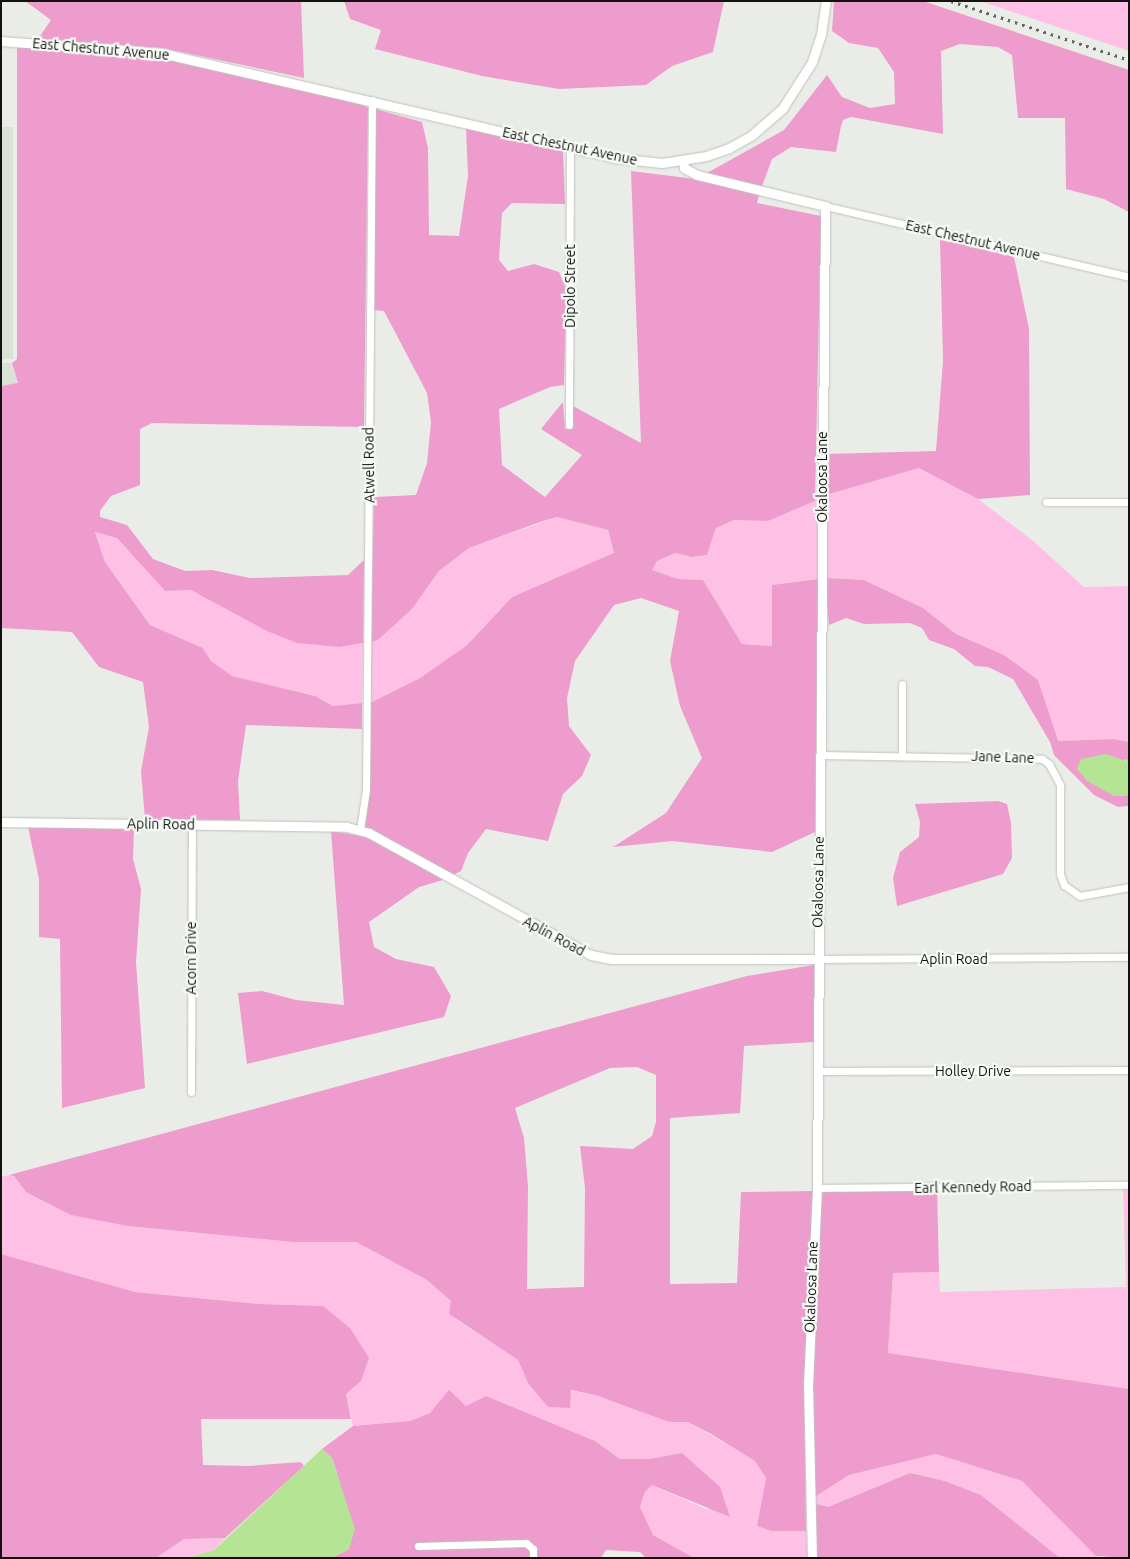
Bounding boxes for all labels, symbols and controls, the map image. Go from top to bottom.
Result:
street label: East Chestnut Avenue [32,35,170,63]
street label: East Chestnut Avenue [501,123,639,169]
street label: East Chestnut Avenue [904,216,1042,264]
street label: Dipolo Street [562,244,578,328]
street label: Atwell Road [360,427,378,503]
street label: Okaloosa Lane [814,431,830,523]
street label: Jane Lane [971,748,1035,766]
street label: Aplin Road [127,815,195,833]
street label: Okaloosa Lane [809,836,827,928]
street label: Aplin Road [520,913,588,959]
street label: Acorn Drive [183,921,199,995]
street label: Aplin Road [920,951,988,967]
street label: Holley Drive [935,1063,1011,1079]
street label: Earl Kennedy Road [914,1178,1032,1196]
street label: Okaloosa Lane [801,1241,821,1333]

